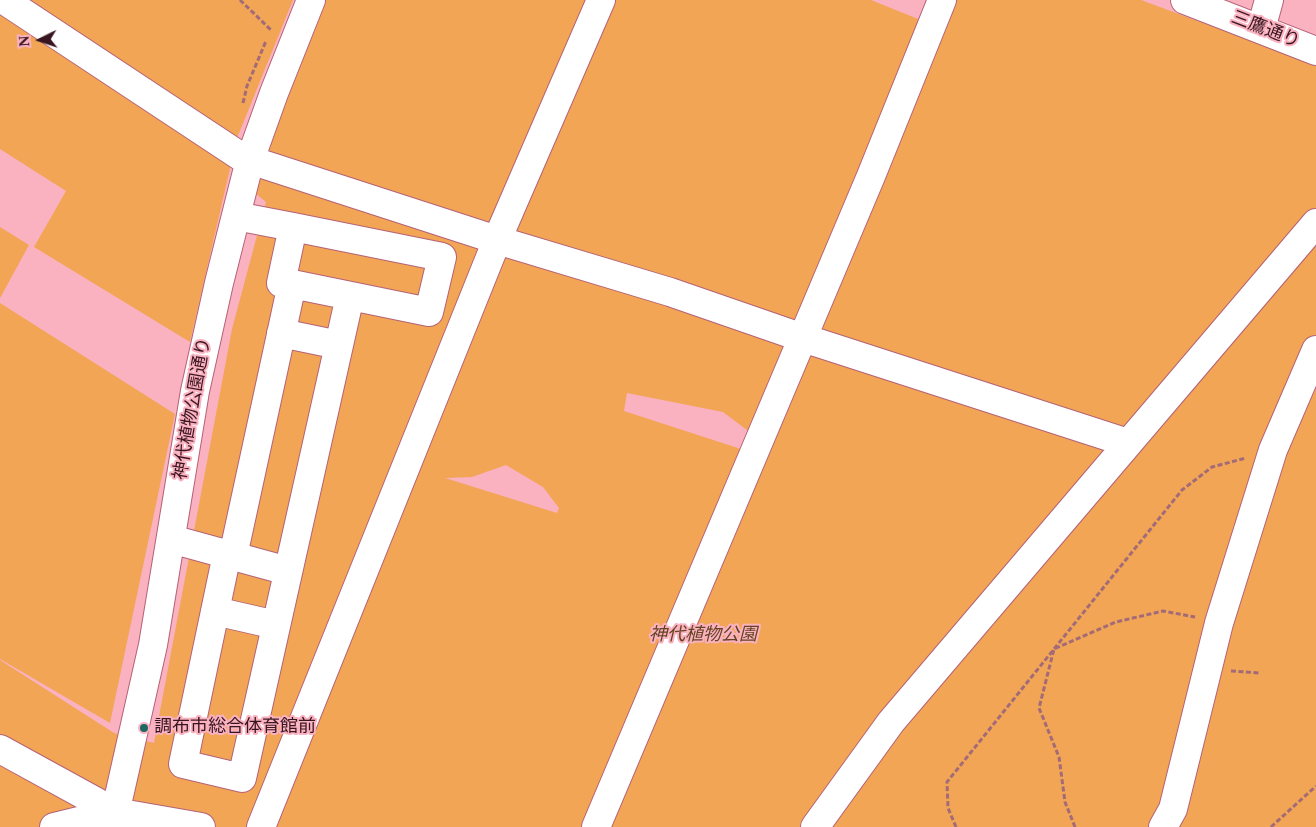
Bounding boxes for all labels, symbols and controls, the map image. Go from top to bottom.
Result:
street label: 三鷹通り [1228,8,1302,54]
north arrow [15,15,65,65]
text: N [14,35,35,48]
street label: 神代植物公園通り [171,336,217,482]
park label: 神代植物公園 [649,625,757,647]
place label: 調布市総合体育館前 [154,717,316,739]
marker: 調布市総合体育館前 [138,722,150,734]

